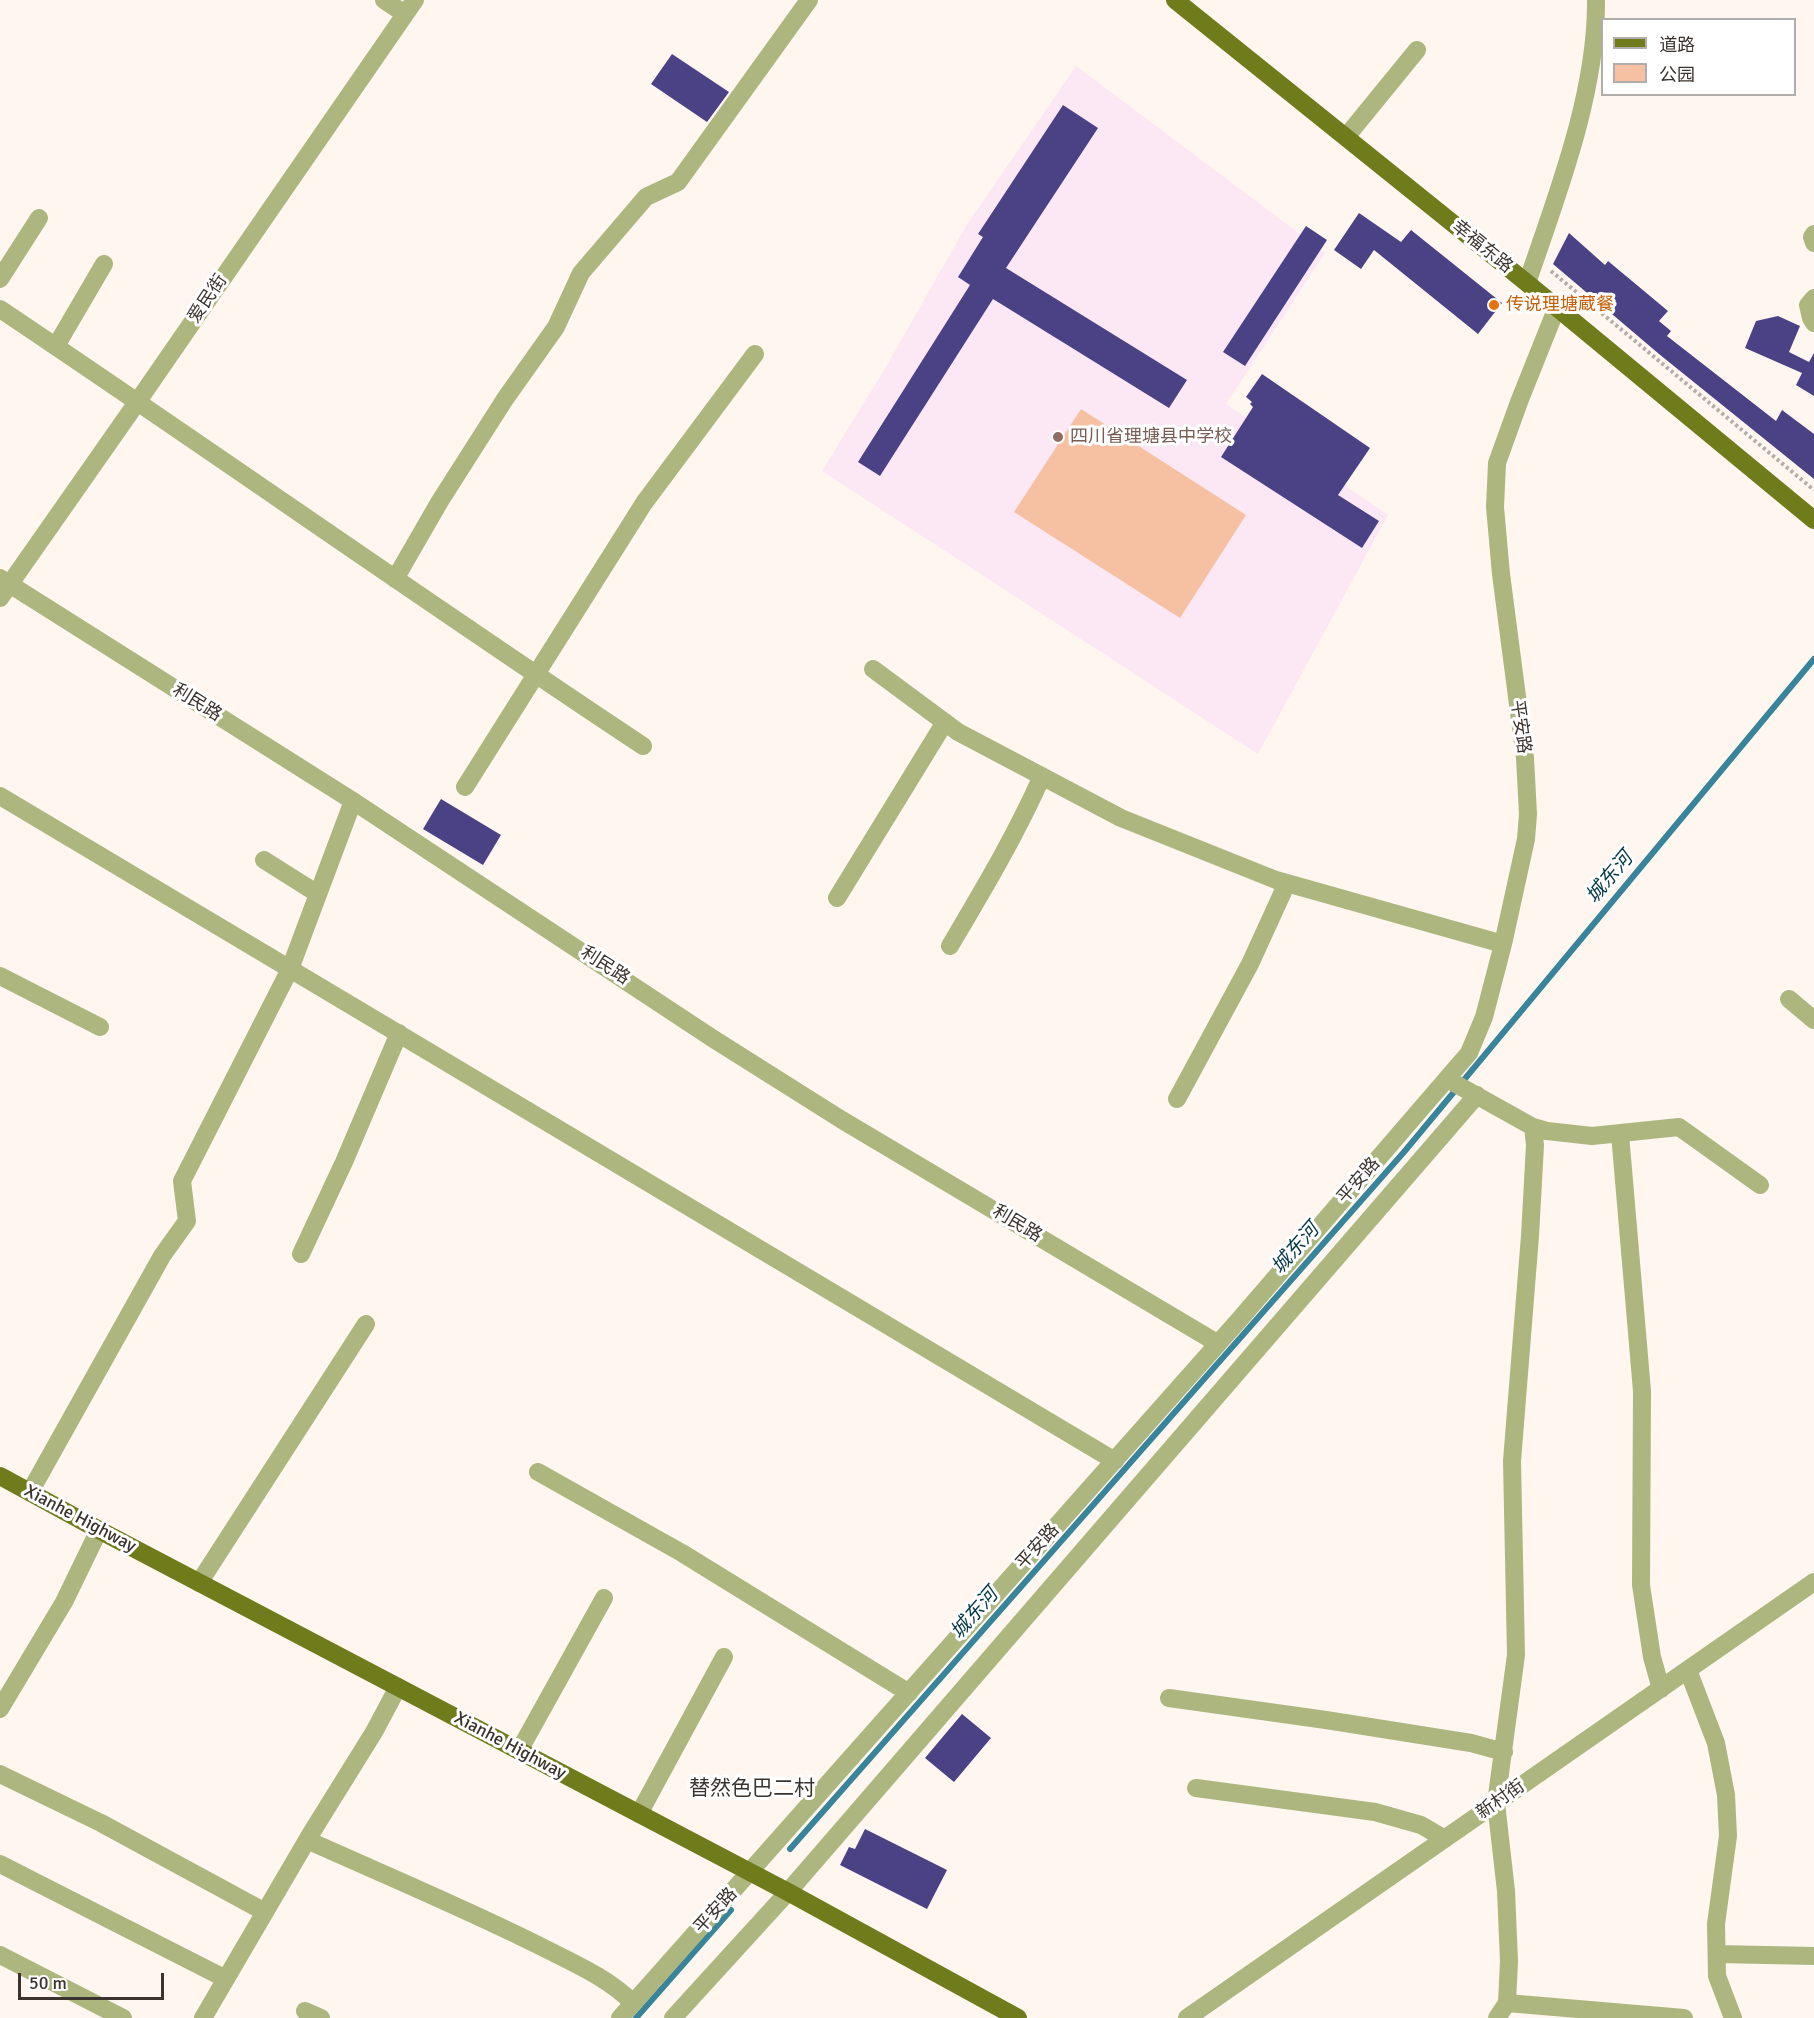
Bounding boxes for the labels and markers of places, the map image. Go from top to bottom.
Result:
place label: 传说理塘蔵餐 [1506,294,1614,316]
marker: 传说理塘蔵餐 [1487,298,1501,312]
place label: 四川省理塘县中学校 [1070,426,1232,448]
marker: 四川省理塘县中学校 [1051,430,1065,444]

